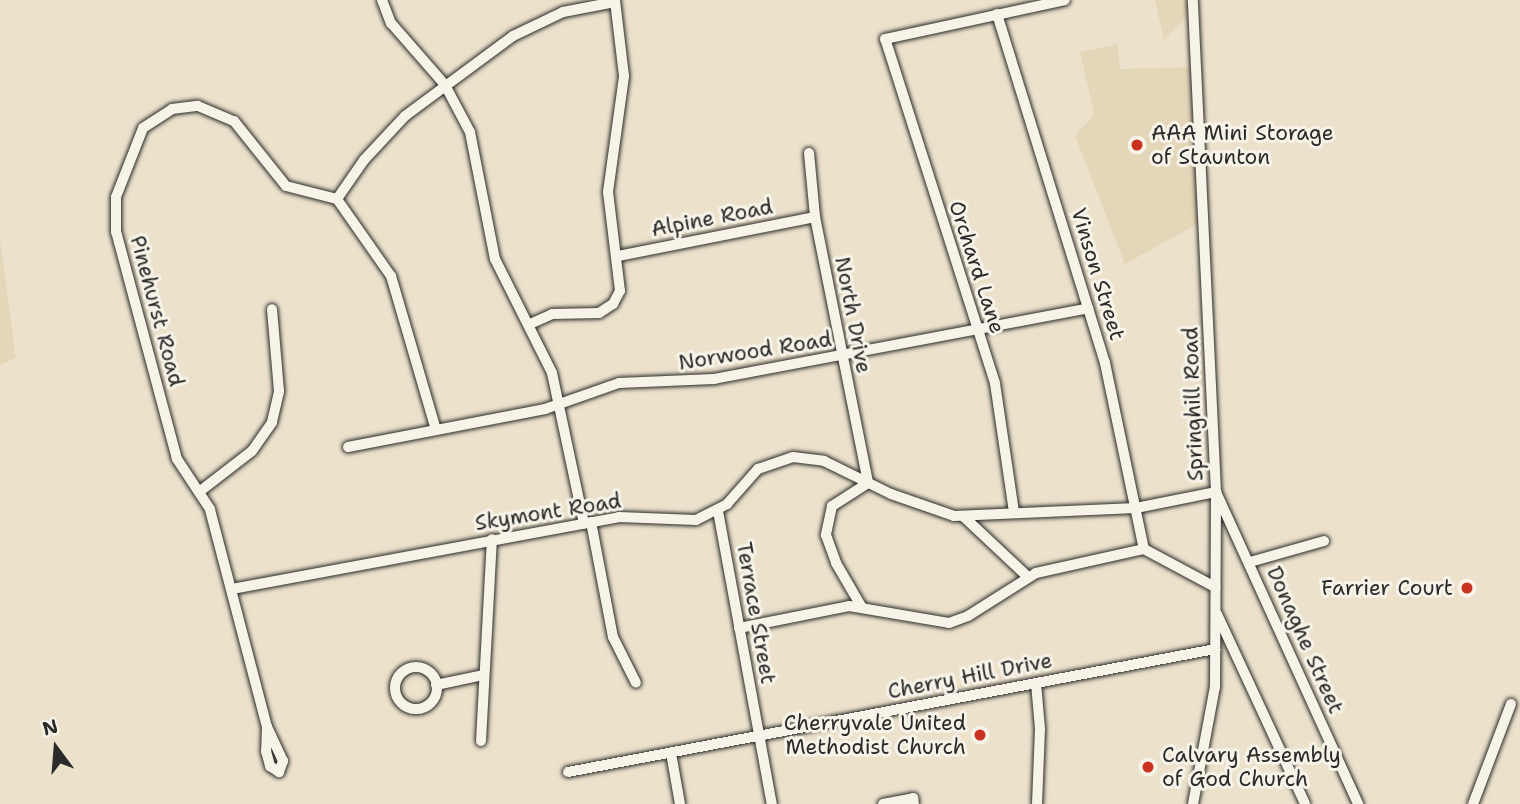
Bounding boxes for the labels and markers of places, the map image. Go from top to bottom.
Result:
place label: AAA Mini Storage of Staunton [1151,120,1334,170]
marker: AAA Mini Storage of Staunton [1129,137,1145,153]
place label: Farrier Court [1321,575,1453,601]
marker: Farrier Court [1459,580,1475,596]
place label: Cherryvale United Methodist Church [784,710,966,760]
marker: Cherryvale United Methodist Church [972,727,988,743]
place label: Calvary Assembly of God Church [1162,742,1341,792]
marker: Calvary Assembly of God Church [1140,759,1156,775]

